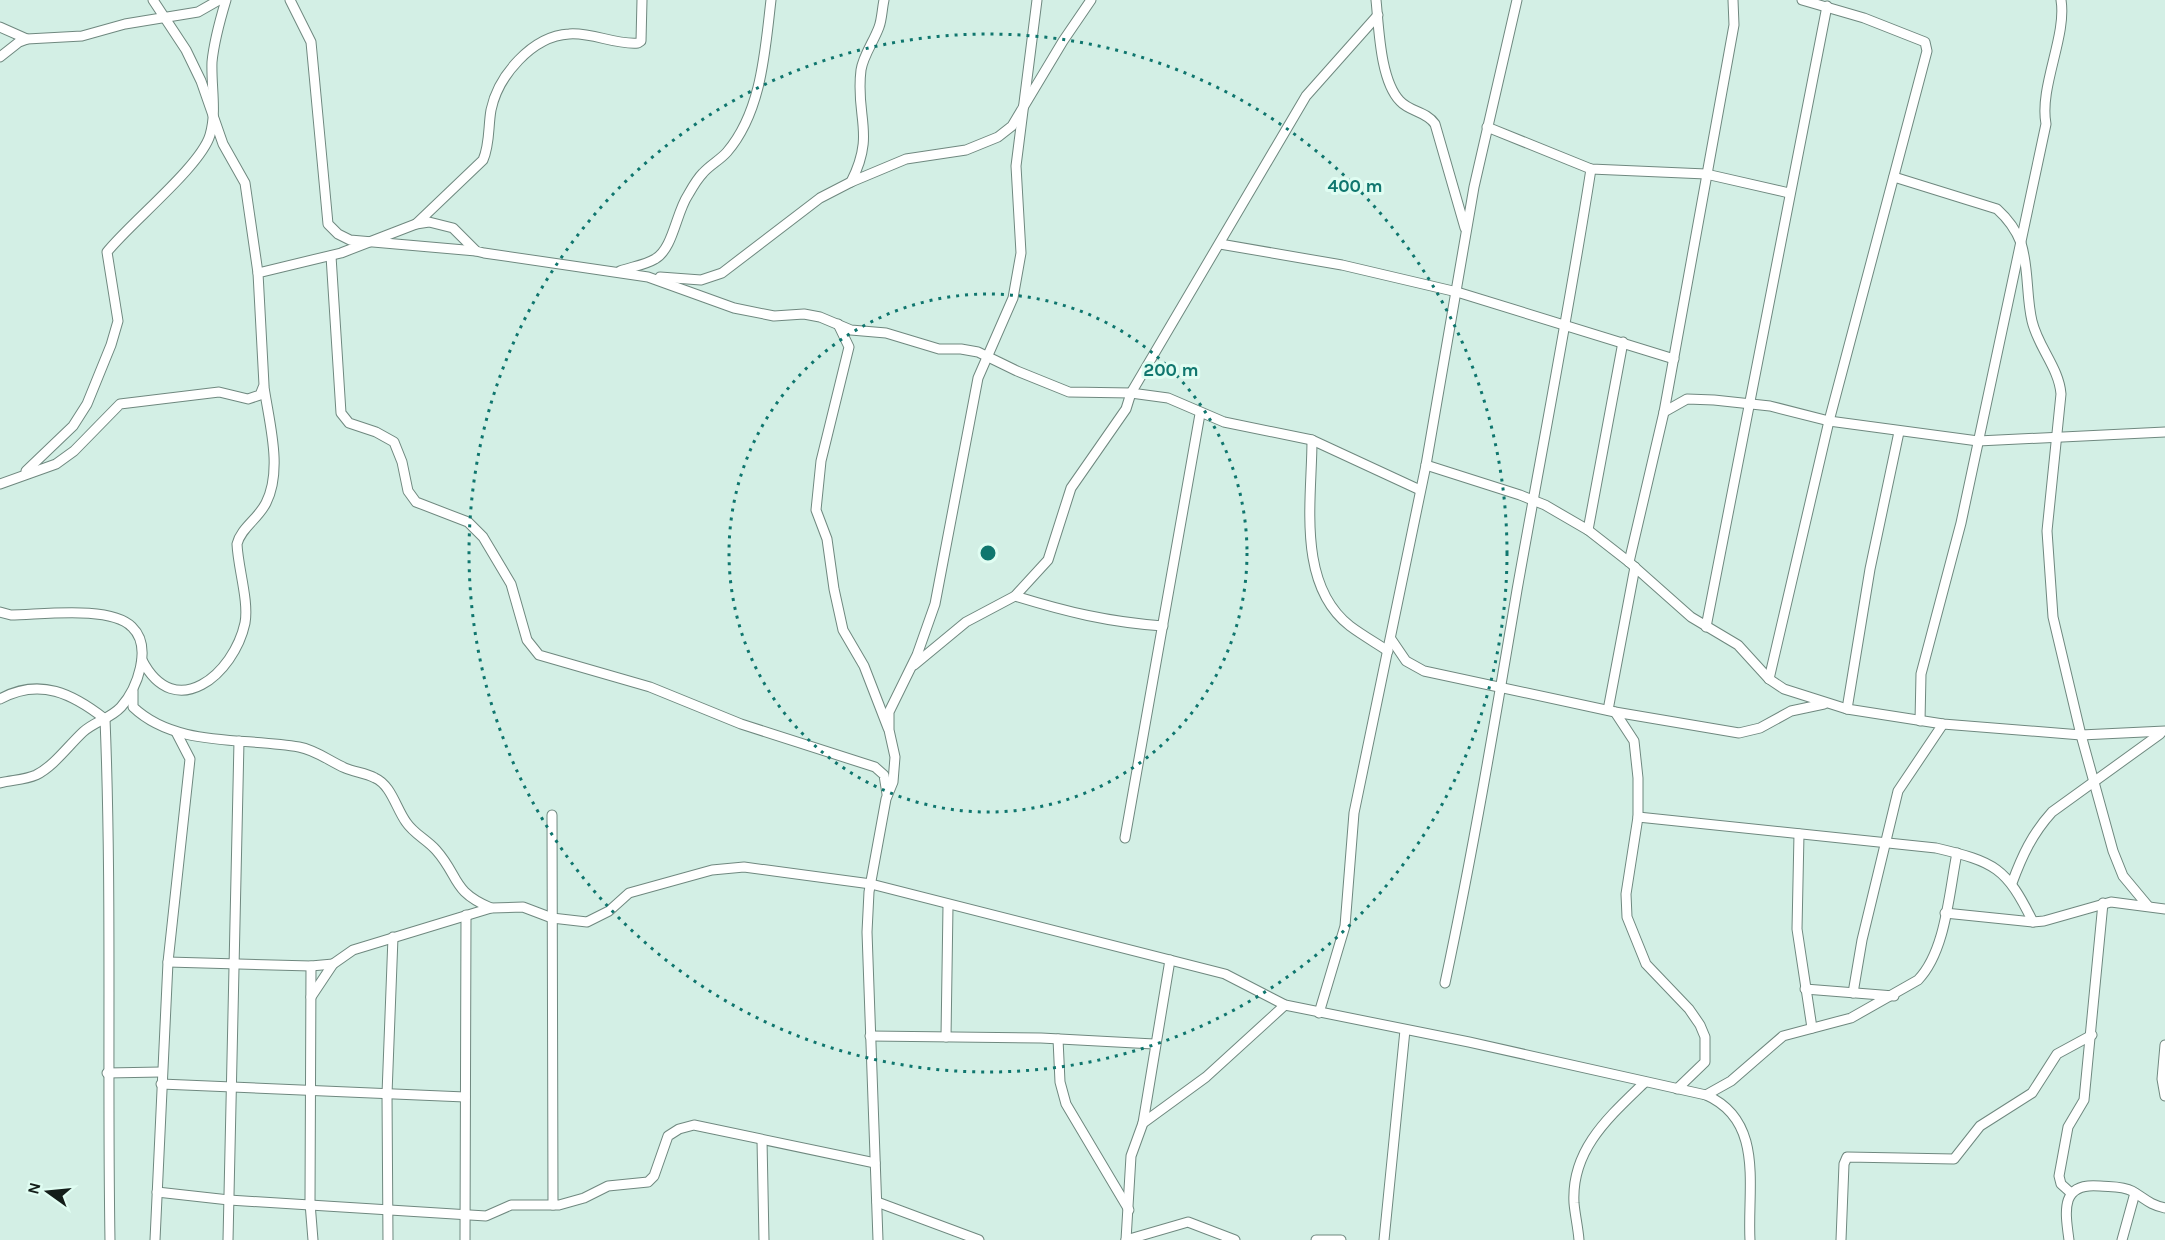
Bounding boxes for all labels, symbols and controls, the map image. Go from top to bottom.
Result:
text: 400 m [1327,175,1383,197]
text: 200 m [1143,359,1199,381]
centre of rings [978,543,998,563]
north arrow [18,1162,78,1222]
text: N [23,1180,45,1196]

